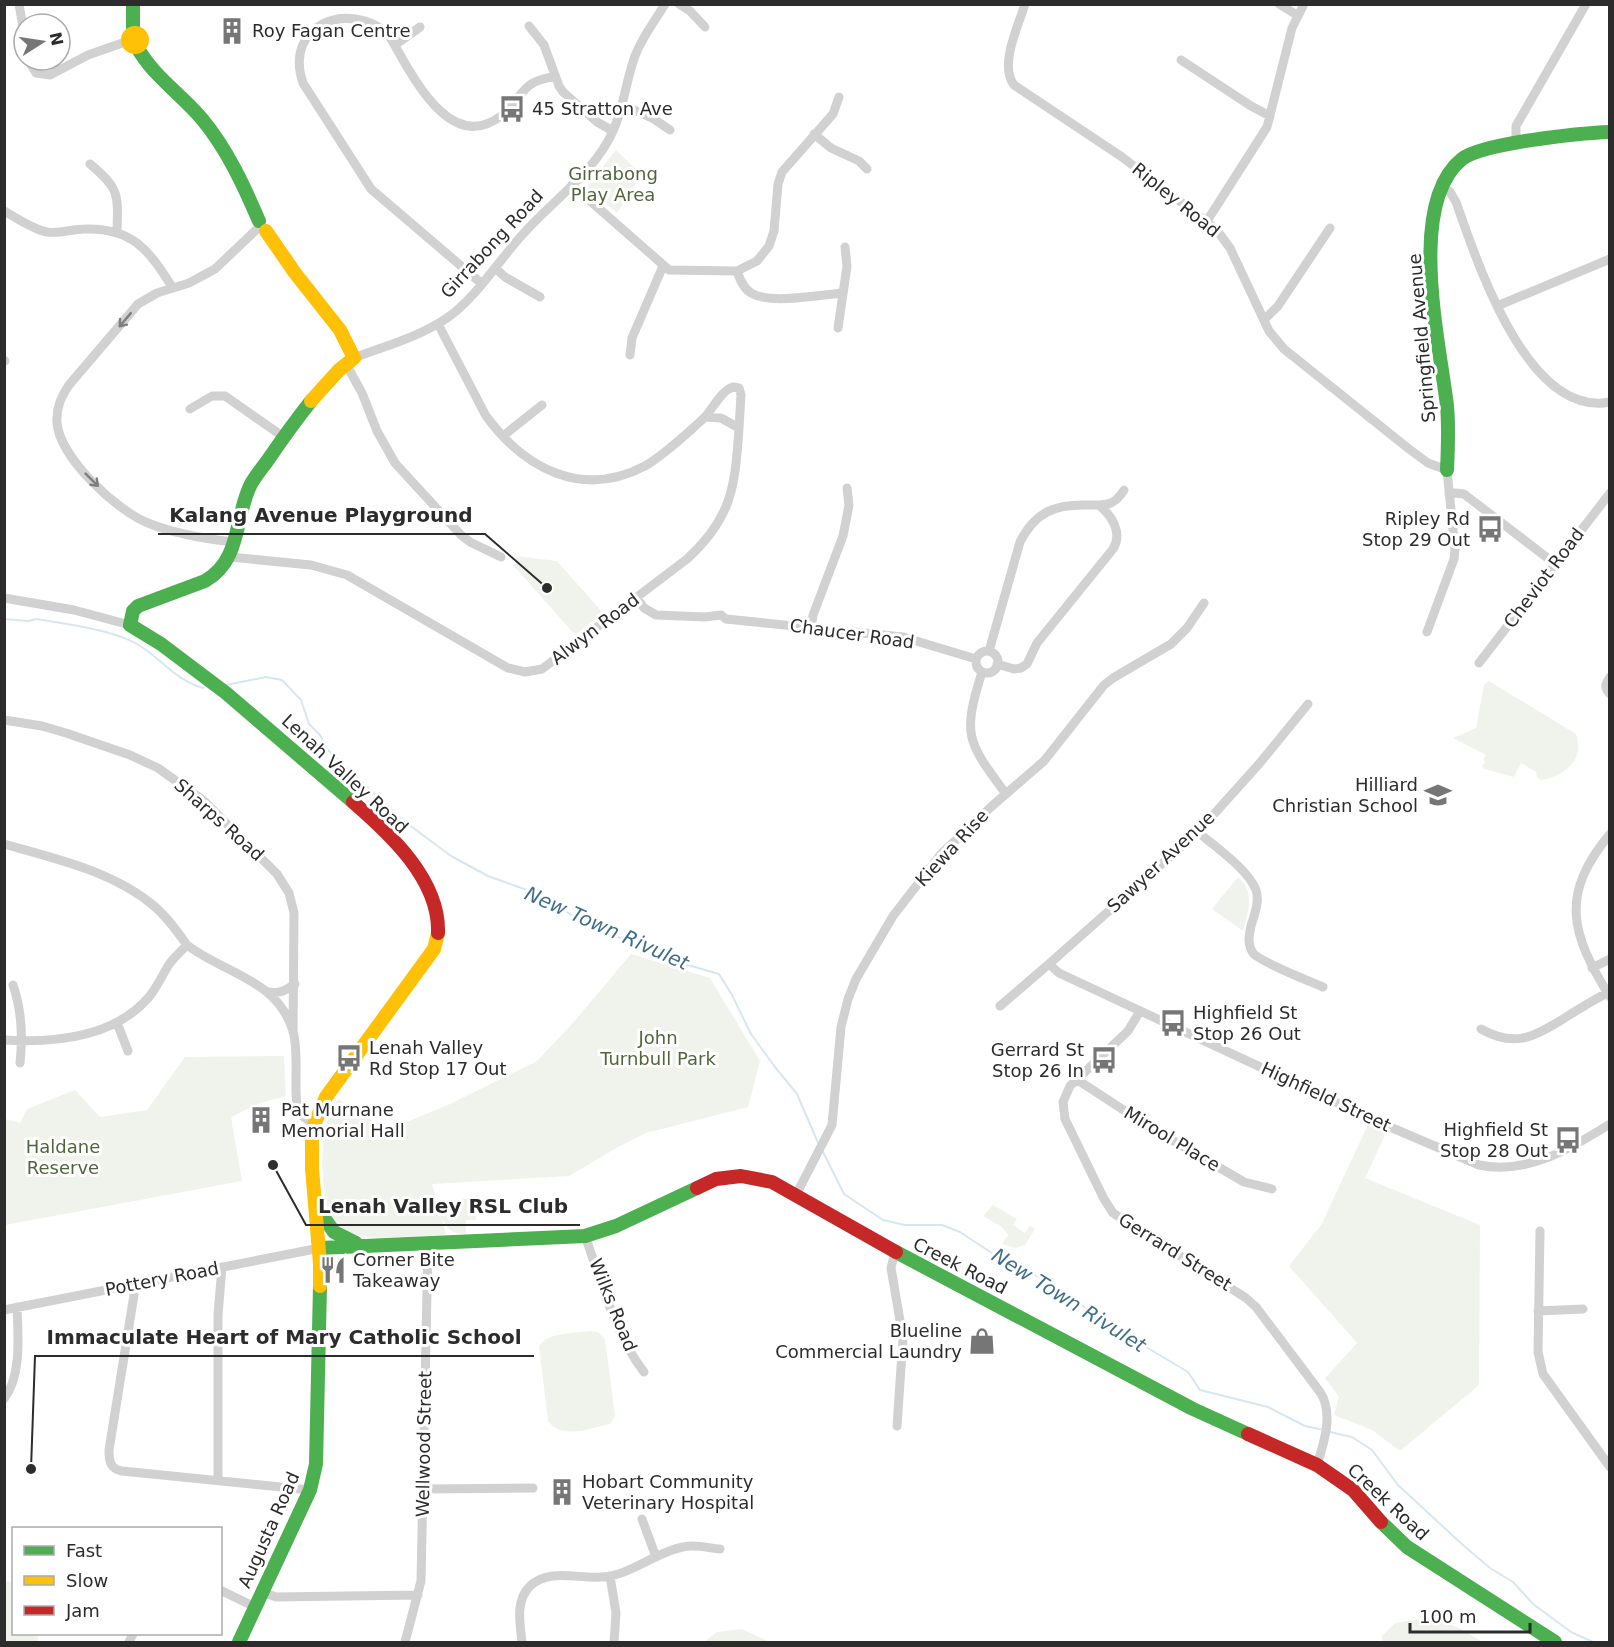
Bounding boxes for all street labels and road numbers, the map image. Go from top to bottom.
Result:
street label: Ripley Road [1128,158,1224,241]
street label: Girrabong Road [436,185,547,302]
street label: Springfield Avenue [1404,253,1439,423]
street label: Cheviot Road [1499,524,1588,632]
street label: Alwyn Road [546,589,643,669]
street label: Chaucer Road [788,614,916,653]
street label: Lenah Valley Road [278,710,413,838]
street label: Sharps Road [170,774,268,865]
street label: Kiewa Rise [911,805,992,890]
street label: Sawyer Avenue [1103,807,1219,917]
street label: Highfield Street [1258,1057,1394,1136]
street label: Mirool Place [1121,1102,1224,1175]
street label: Gerrard Street [1115,1208,1236,1295]
street label: Creek Road [910,1233,1011,1298]
street label: Wilks Road [585,1255,642,1354]
street label: Pottery Road [103,1257,221,1300]
street label: Wellwood Street [412,1371,435,1517]
street label: Creek Road [1343,1459,1433,1544]
street label: Augusta Road [234,1468,304,1591]

